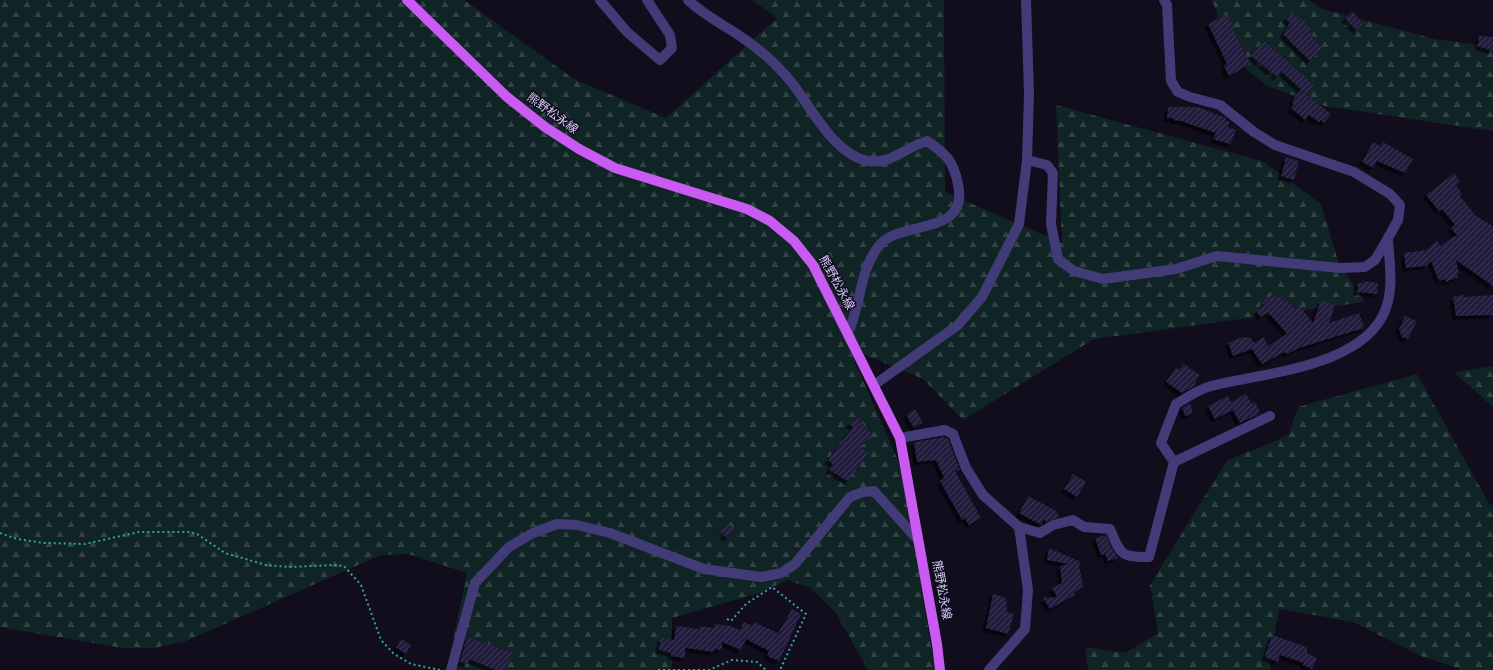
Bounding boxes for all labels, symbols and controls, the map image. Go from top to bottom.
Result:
street label: 熊野松永線 [523,90,581,138]
street label: 熊野松永線 [814,253,858,313]
street label: 熊野松永線 [928,559,954,621]

